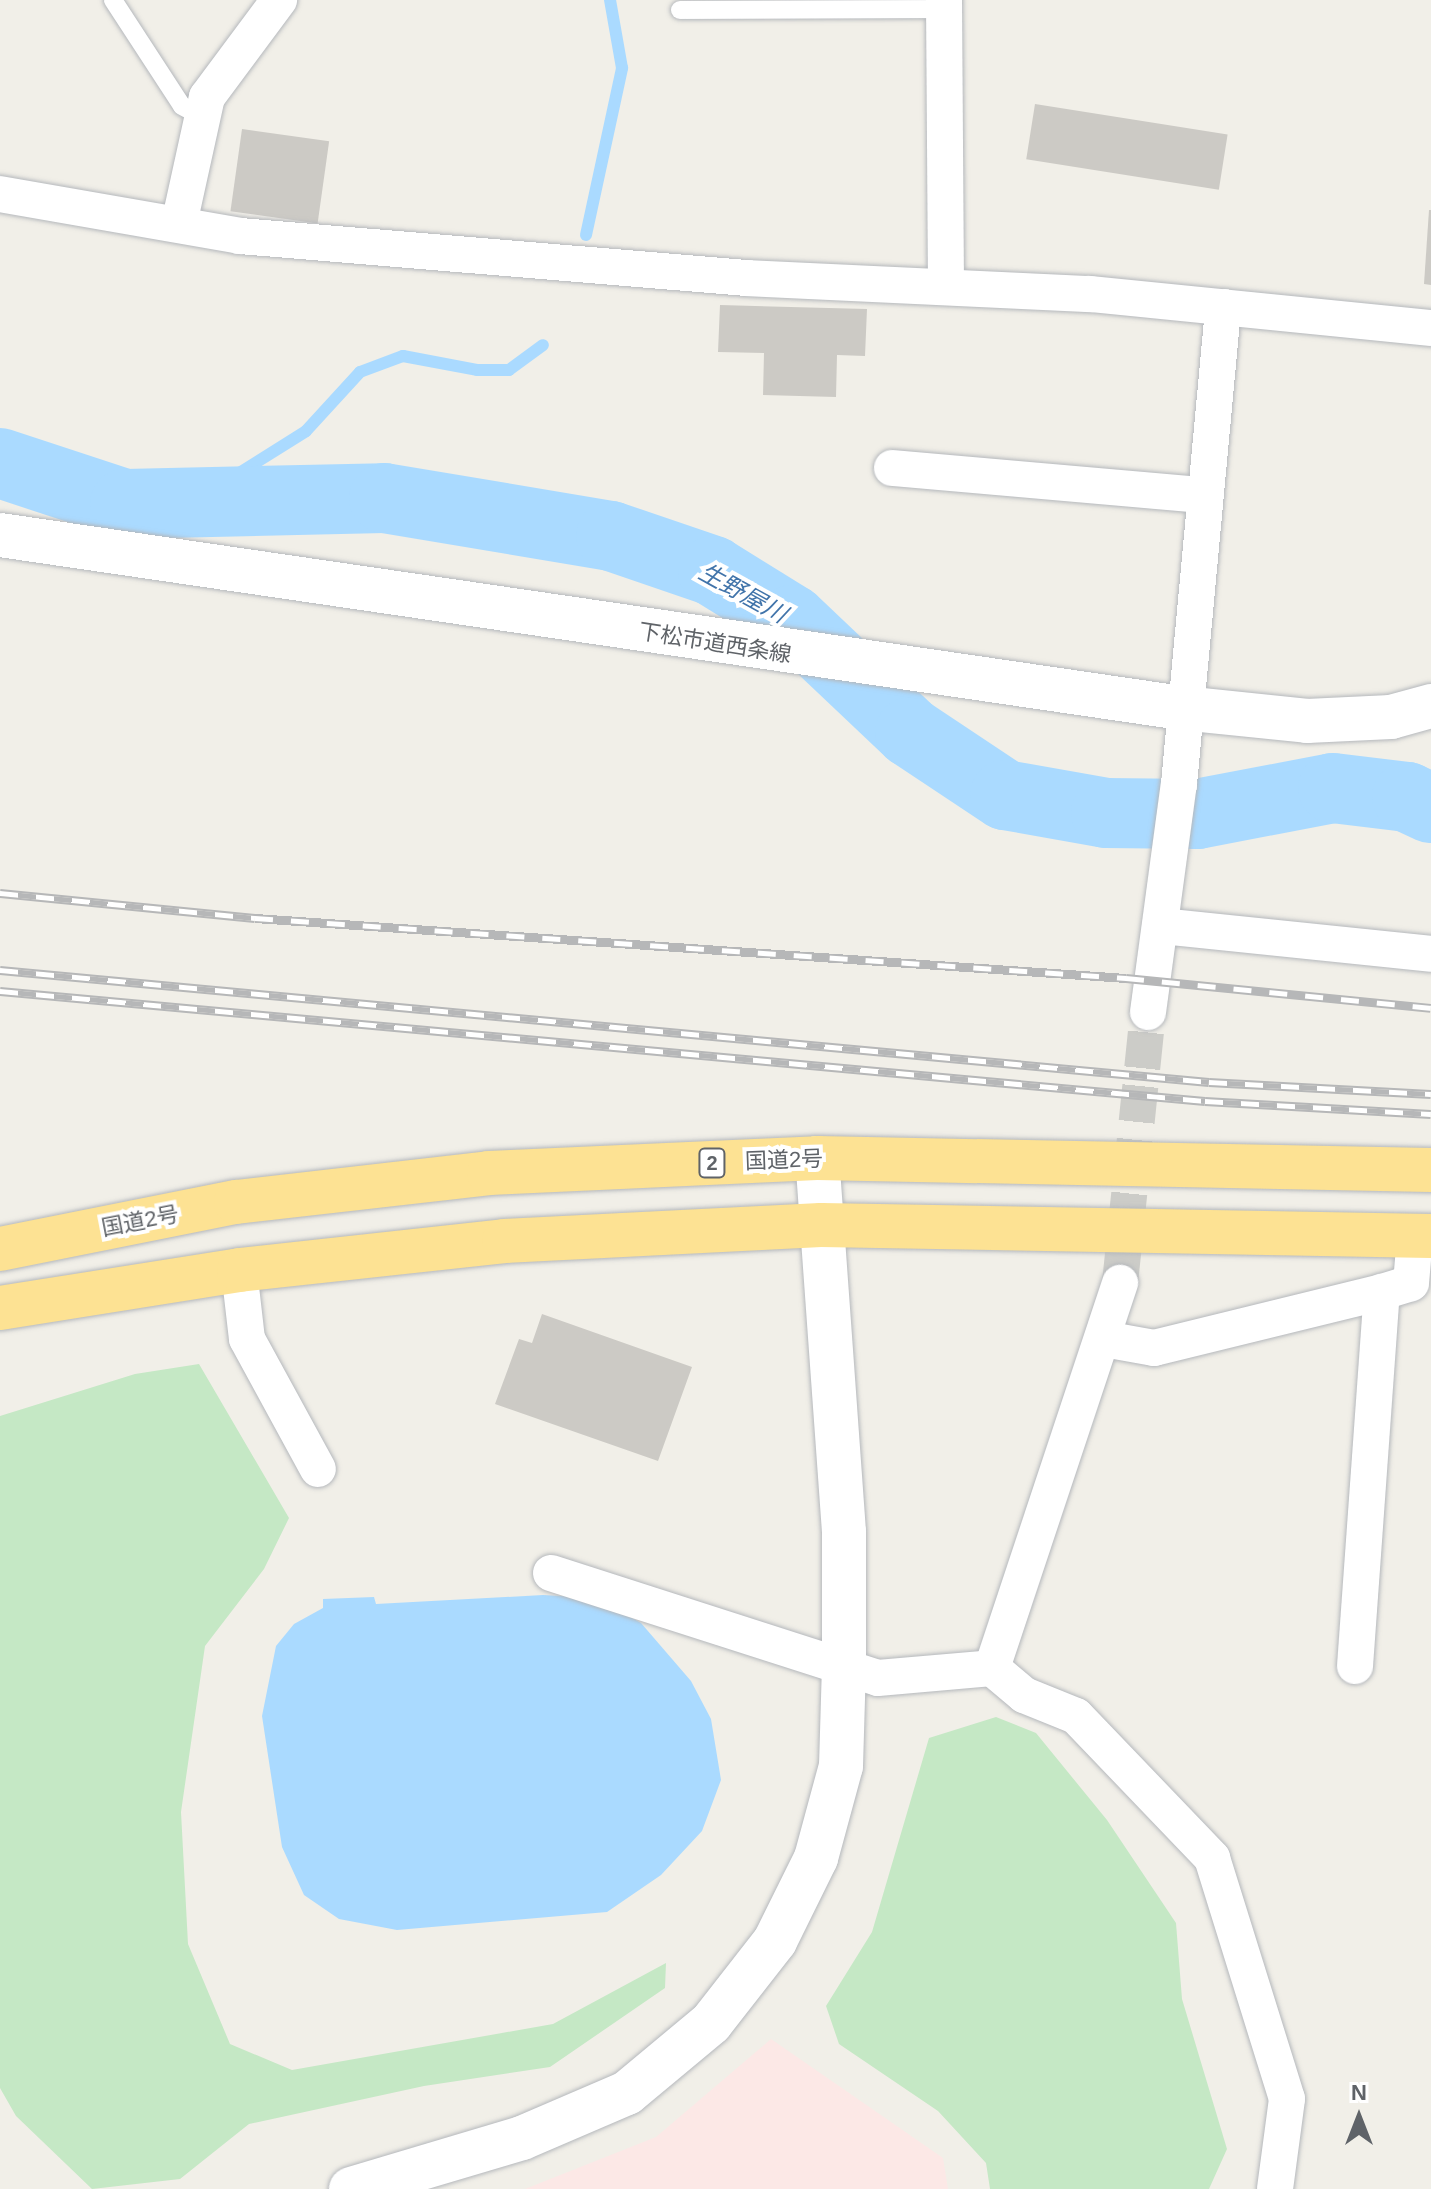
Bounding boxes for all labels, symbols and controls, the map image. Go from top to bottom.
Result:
water label: 生野屋川 [694,557,792,629]
street label: 下松市道西条線 [637,618,793,668]
street label: 国道2号 [744,1145,824,1175]
road number: 2 [698,1147,726,1179]
street label: 国道2号 [99,1201,181,1241]
north arrow [1319,2077,1399,2157]
text: N [1351,2080,1367,2105]

